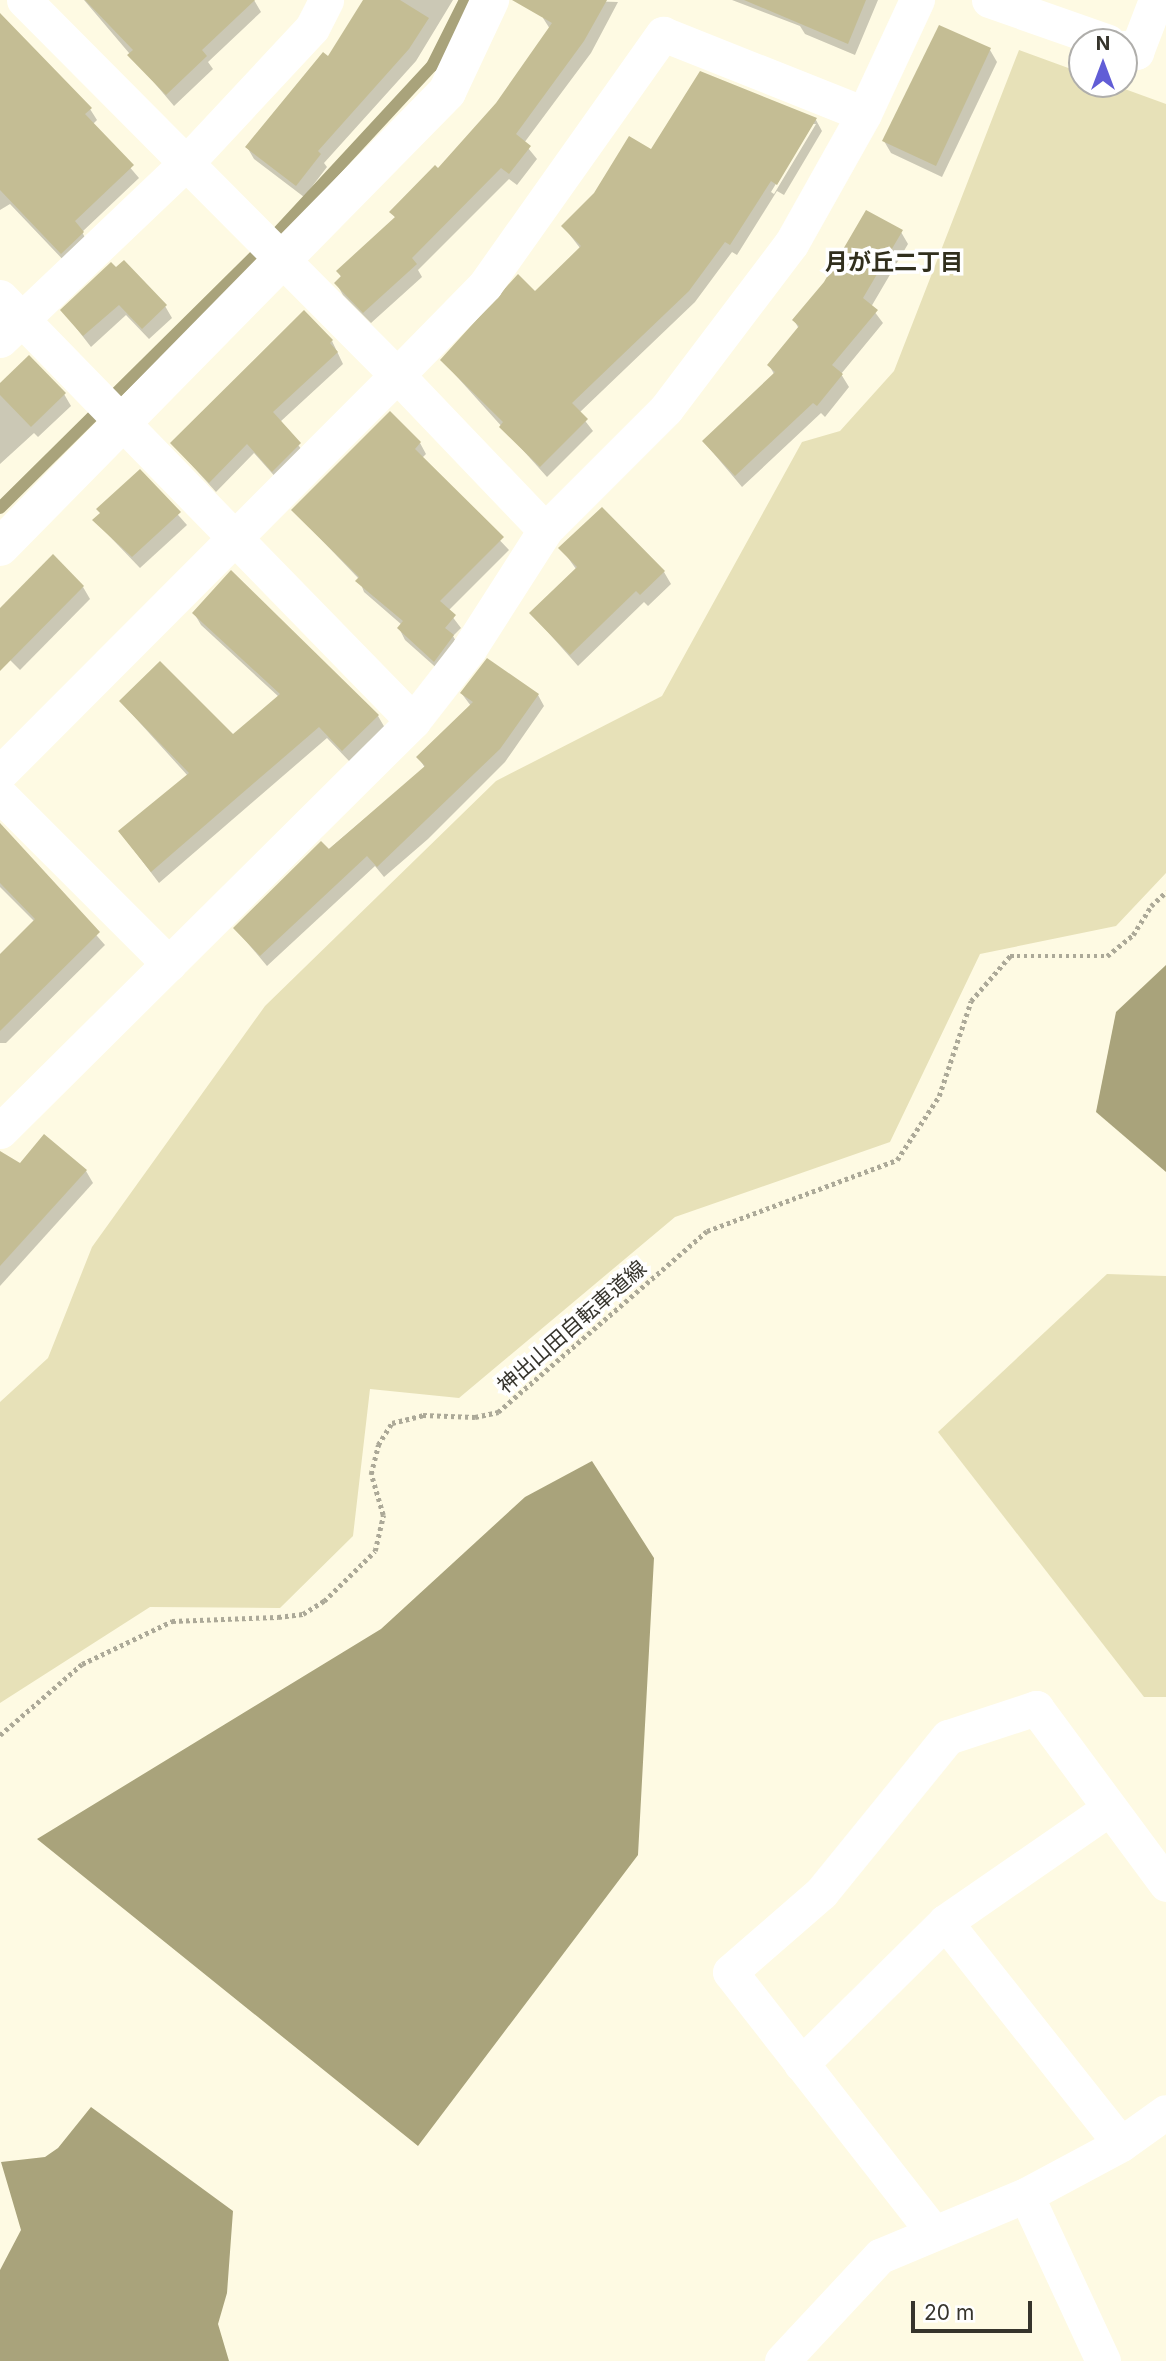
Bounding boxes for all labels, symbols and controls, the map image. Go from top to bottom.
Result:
north arrow [1068,28,1138,98]
text: N [1096,32,1110,55]
district label: 月が丘二丁目 [825,248,963,276]
street label: 神出山田自転車道線 [492,1255,652,1399]
scale bar [914,2288,1035,2332]
text: 20 m [924,2300,974,2325]

